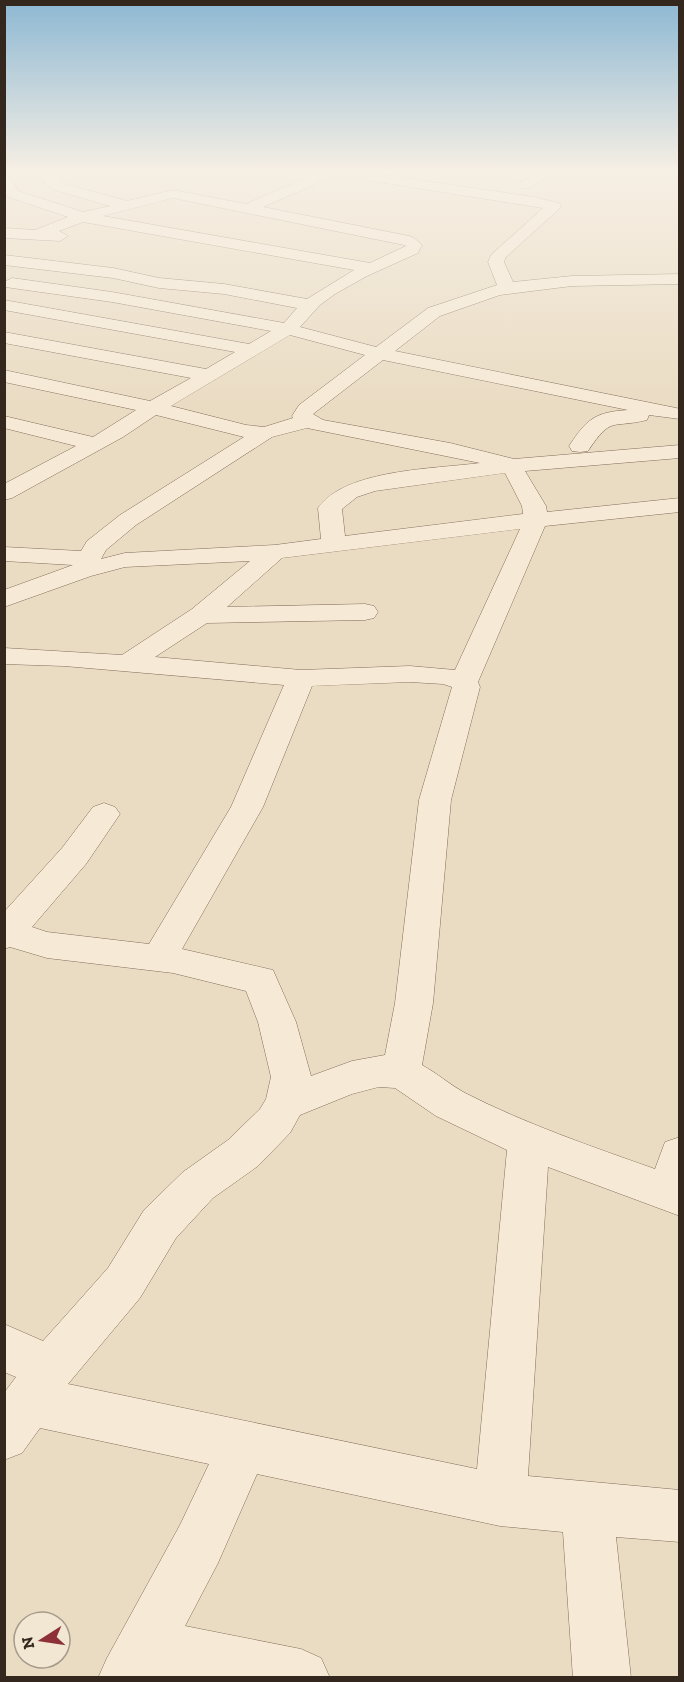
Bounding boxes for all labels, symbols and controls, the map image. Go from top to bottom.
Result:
north arrow [12,1610,72,1670]
text: N [17,1635,38,1651]

